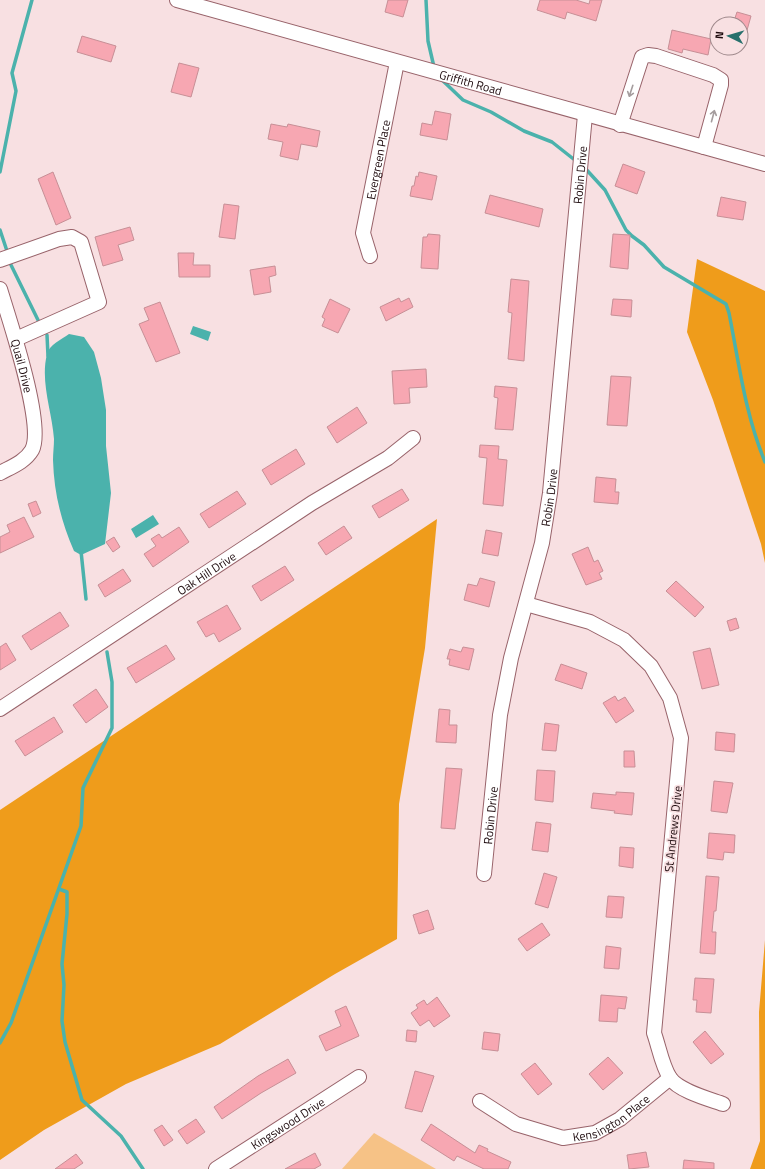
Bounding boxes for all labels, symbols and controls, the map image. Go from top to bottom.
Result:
north arrow [709,16,749,56]
text: N [711,31,727,40]
street label: Griffith Road [437,64,504,100]
one-way arrow [626,84,634,96]
one-way arrow [710,110,717,123]
street label: Evergreen Place [360,118,395,201]
street label: Robin Drive [567,145,592,205]
street label: Quail Drive [6,337,38,394]
street label: Robin Drive [535,468,562,528]
street label: Oak Hill Drive [173,546,240,599]
street label: St Andrews Drive [659,785,687,873]
street label: Robin Drive [478,786,502,845]
street label: Kensington Place [571,1089,654,1146]
street label: Kingswood Drive [247,1092,328,1154]

